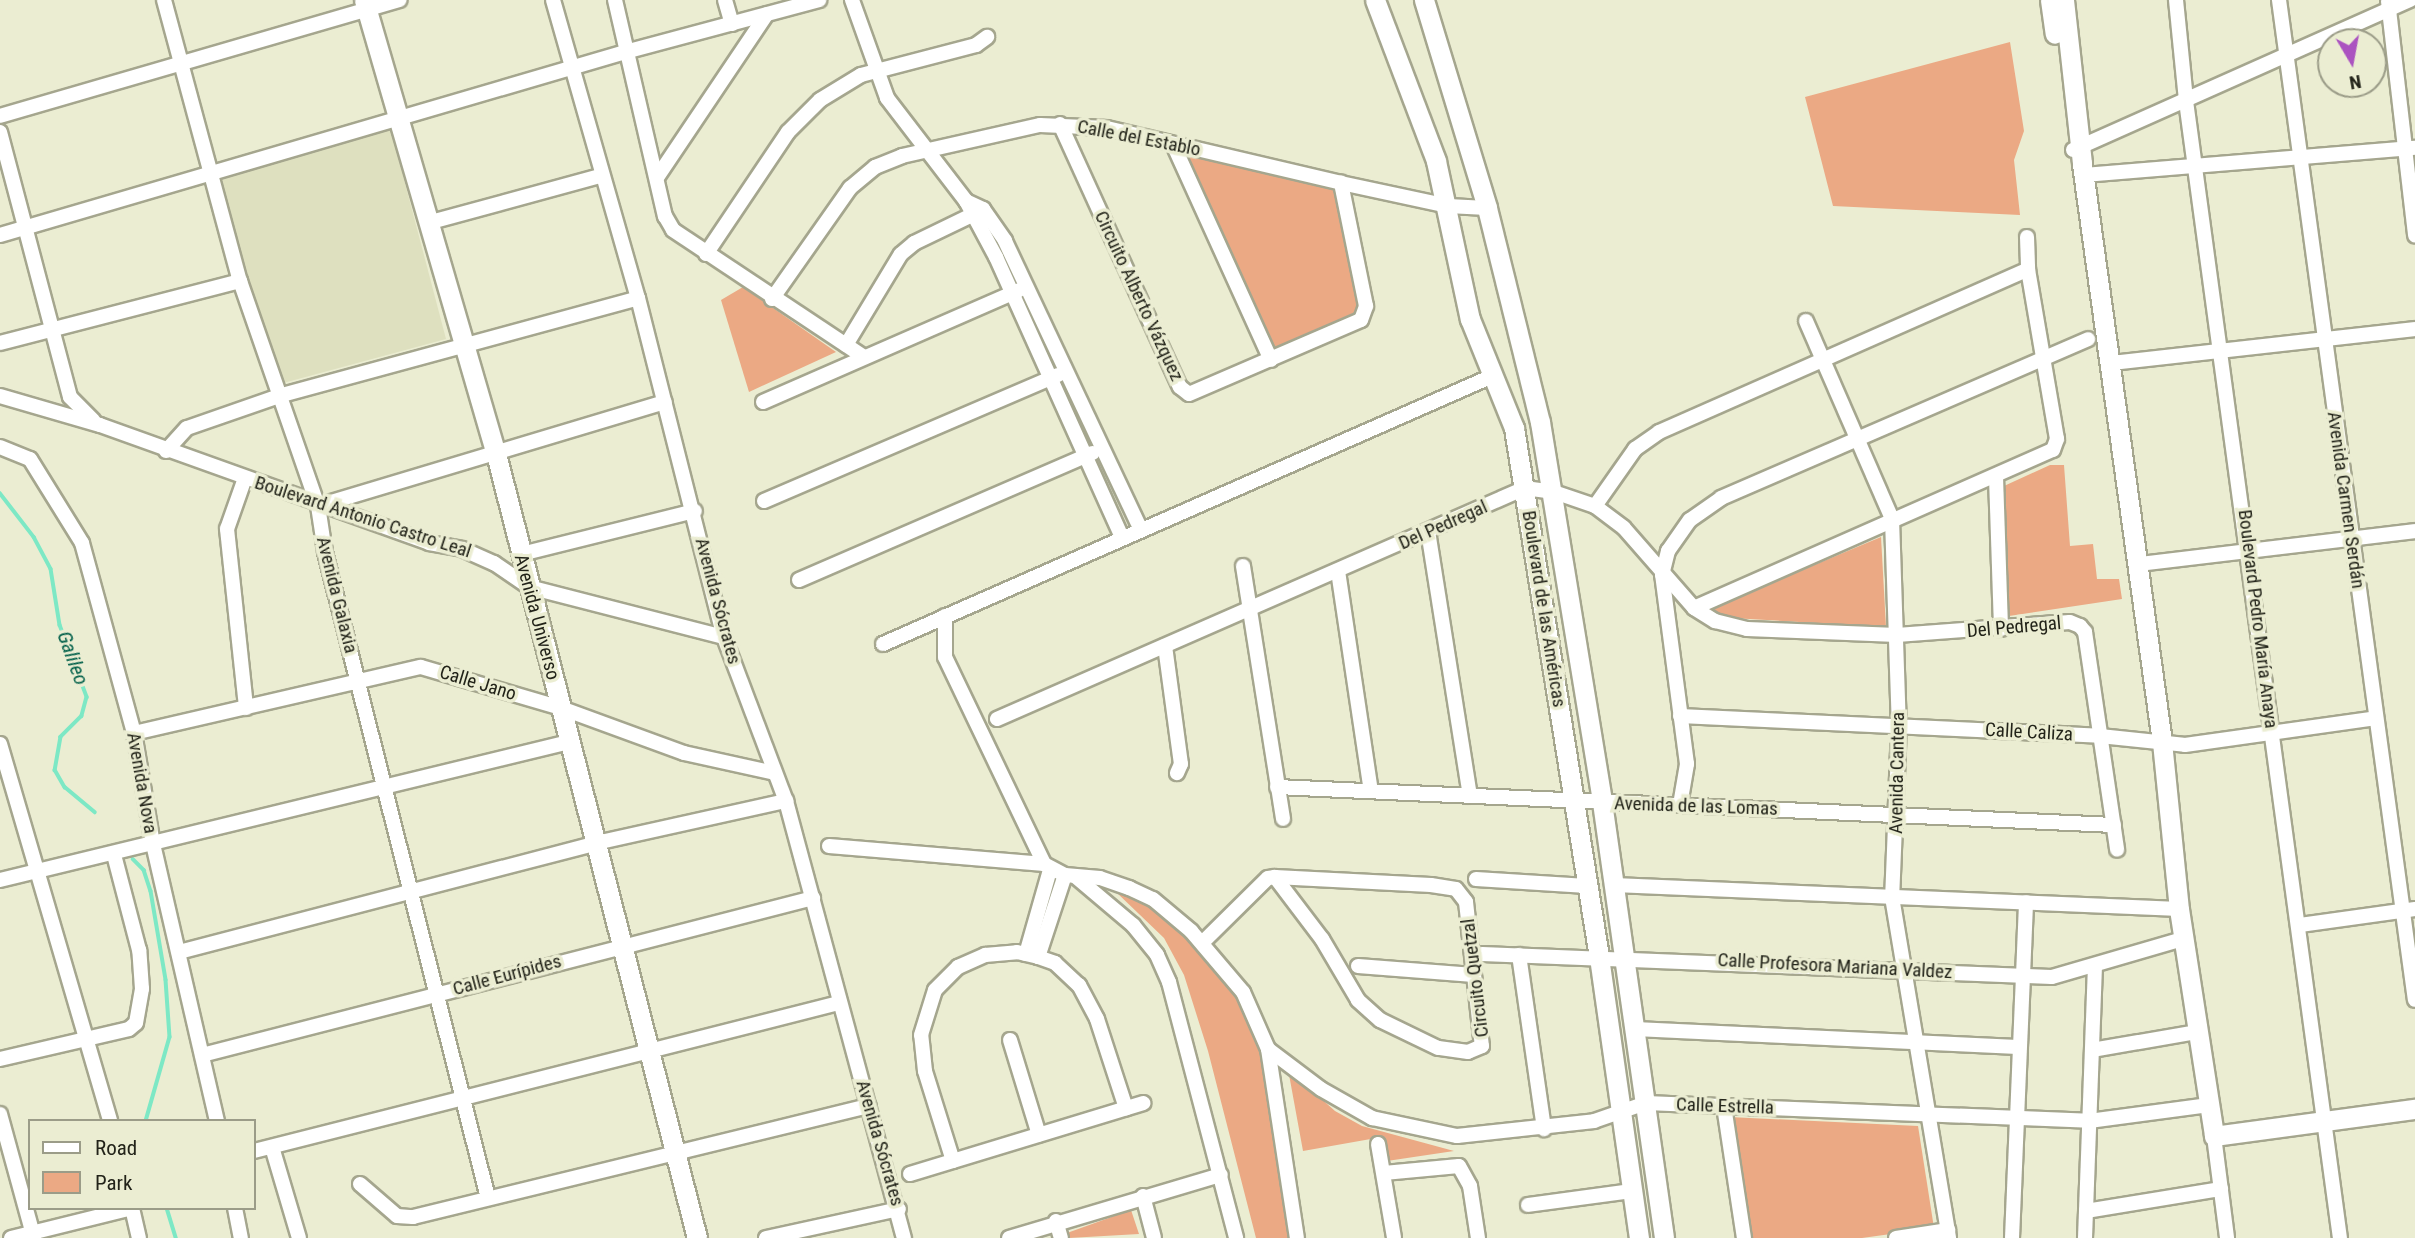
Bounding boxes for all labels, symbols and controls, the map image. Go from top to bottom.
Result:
north arrow [2317,28,2387,98]
text: N [2348,70,2363,95]
street label: Calle del Establo [1075,115,1203,161]
street label: Circuito Alberto Vázquez [1090,207,1188,385]
street label: Avenida Carmen Serdán [2322,410,2370,590]
street label: Boulevard Antonio Castro Leal [252,471,474,563]
street label: Del Pedregal [1395,495,1491,555]
street label: Boulevard Pedro María Anaya [2233,508,2283,730]
street label: Boulevard de las Américas [1517,509,1571,709]
street label: Avenida Galaxia [311,534,363,656]
street label: Avenida Sócrates [690,535,746,667]
street label: Avenida Universo [509,552,565,682]
street label: Del Pedregal [1966,612,2062,642]
water label: Galileo [52,628,94,688]
street label: Calle Jano [437,661,519,705]
street label: Avenida Cantera [1885,712,1909,834]
street label: Calle Caliza [1985,718,2073,746]
street label: Avenida Nova [122,731,162,835]
street label: Avenida de las Lomas [1614,792,1778,820]
street label: Circuito Quetzal [1456,917,1494,1039]
street label: Calle Profesora Mariana Valdez [1717,948,1953,984]
street label: Calle Eurípides [450,950,564,1000]
street label: Avenida Sócrates [851,1078,909,1208]
street label: Calle Estrella [1676,1093,1774,1119]
legend [28,1119,256,1210]
text: Road [95,1136,137,1160]
text: Park [95,1171,132,1195]

